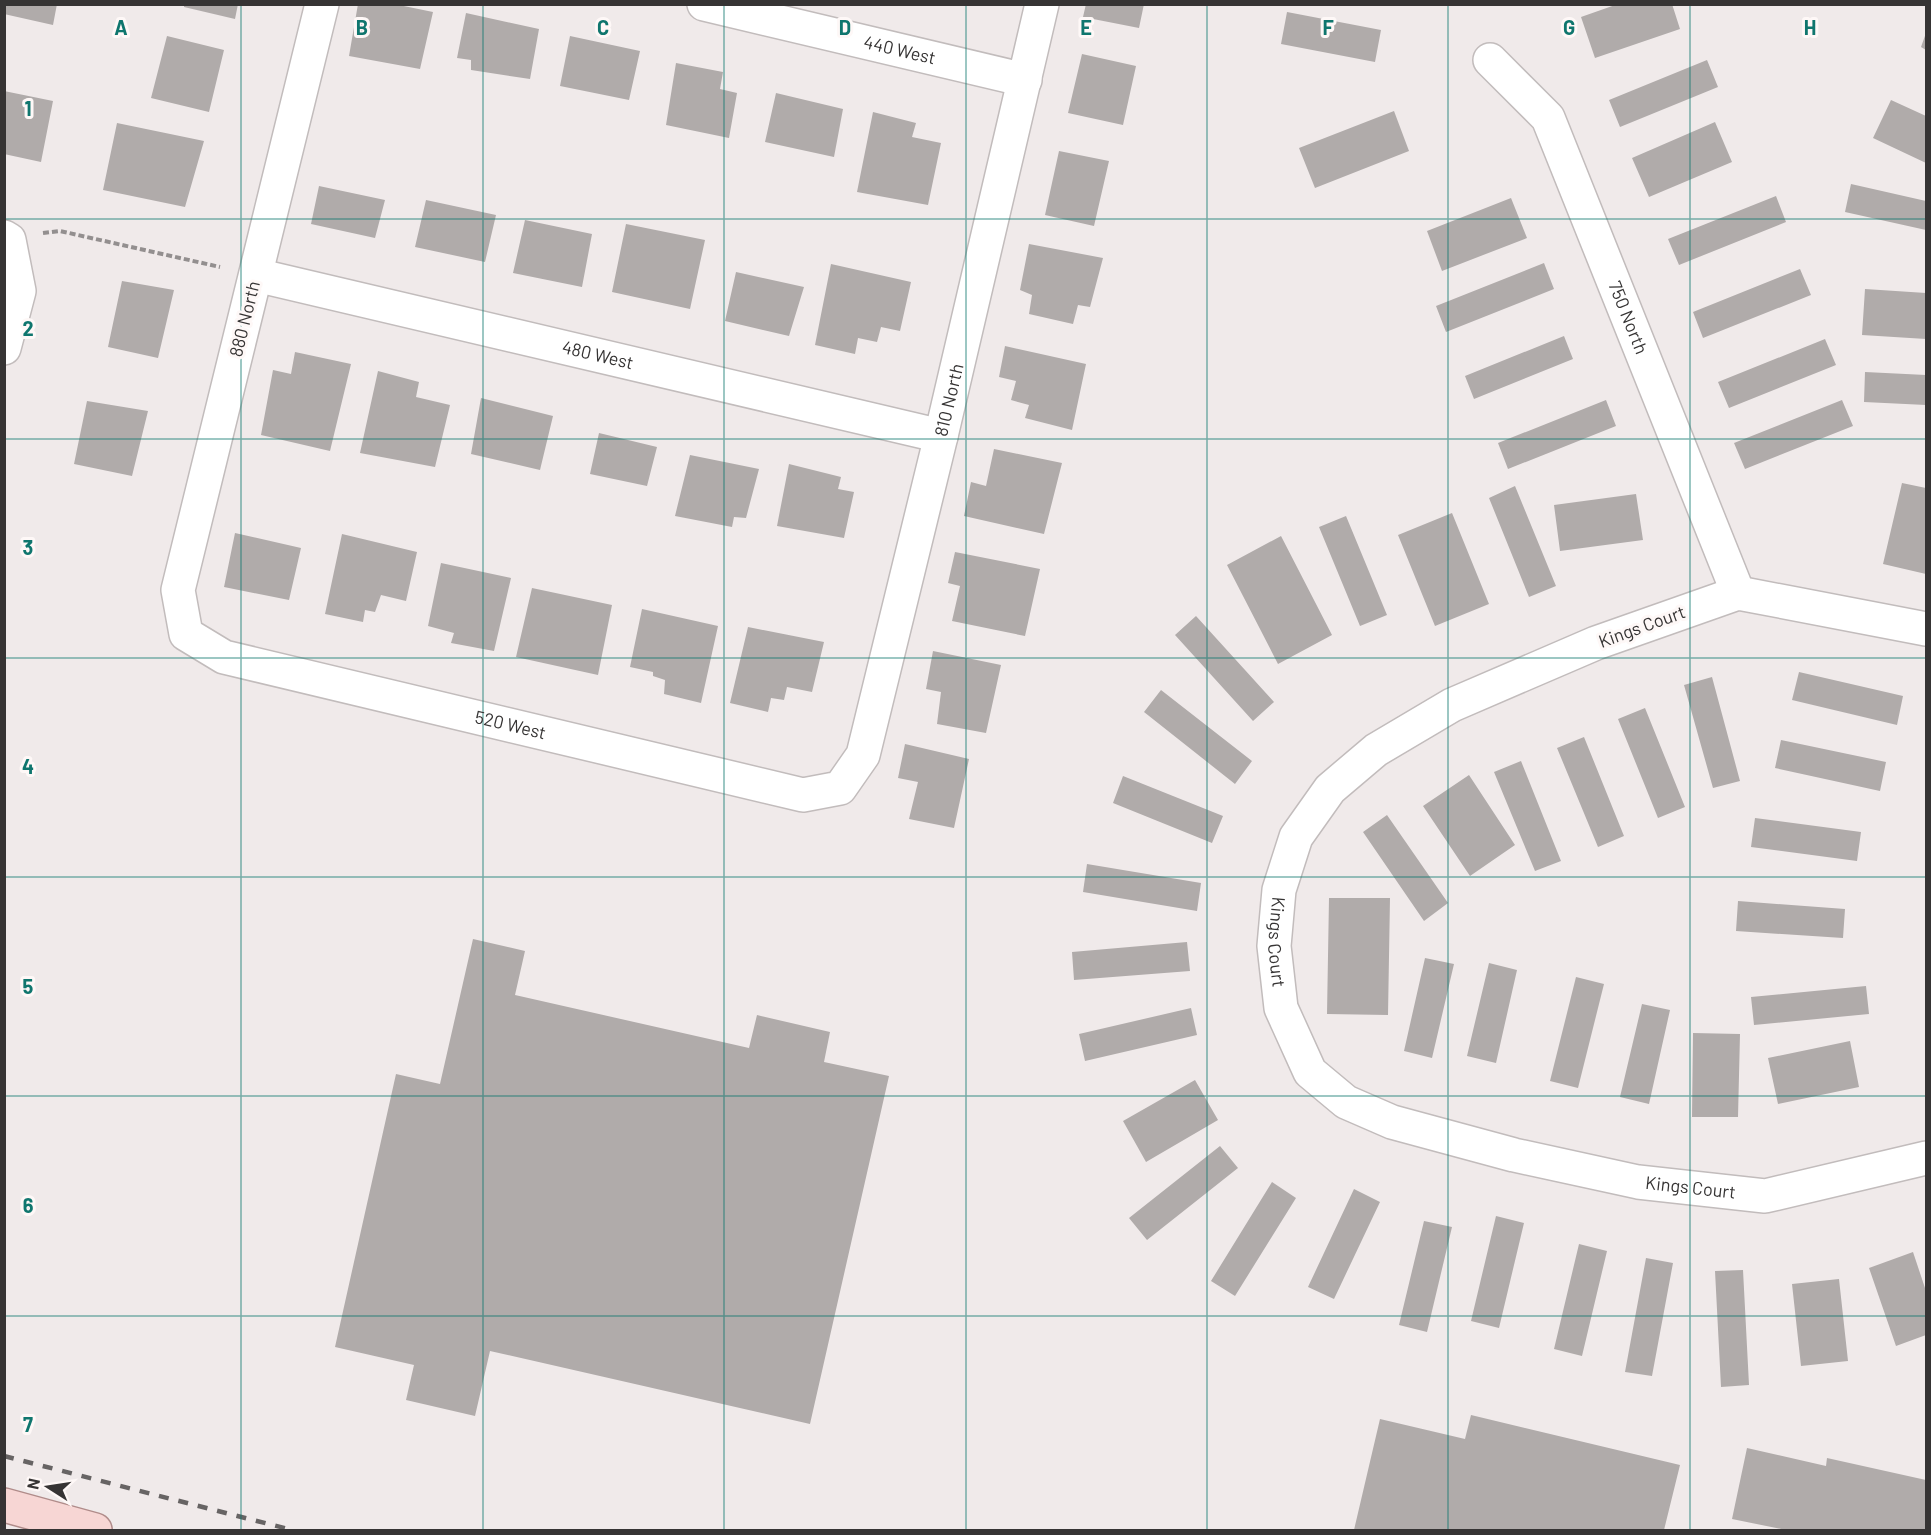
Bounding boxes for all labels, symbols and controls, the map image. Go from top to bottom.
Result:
text: A [114,15,128,39]
text: B [356,15,368,39]
text: C [597,15,609,39]
text: D [839,15,851,39]
text: E [1080,15,1092,39]
text: F [1322,15,1334,39]
text: G [1563,15,1575,39]
text: H [1804,15,1816,39]
street label: 440 West [862,30,938,68]
text: 1 [24,96,32,120]
street label: 880 North [224,278,264,359]
street label: 750 North [1604,278,1653,357]
text: 2 [22,316,34,340]
street label: 480 West [560,335,636,373]
street label: 810 North [929,361,968,438]
text: 3 [23,535,33,559]
street label: Kings Court [1595,600,1688,652]
street label: 520 West [473,705,548,743]
text: 4 [22,754,34,778]
street label: Kings Court [1264,896,1291,988]
text: 5 [23,974,34,998]
street label: Kings Court [1644,1171,1737,1203]
text: 6 [23,1193,34,1217]
text: 7 [23,1412,33,1436]
north arrow [18,1457,78,1517]
text: N [22,1477,43,1491]

